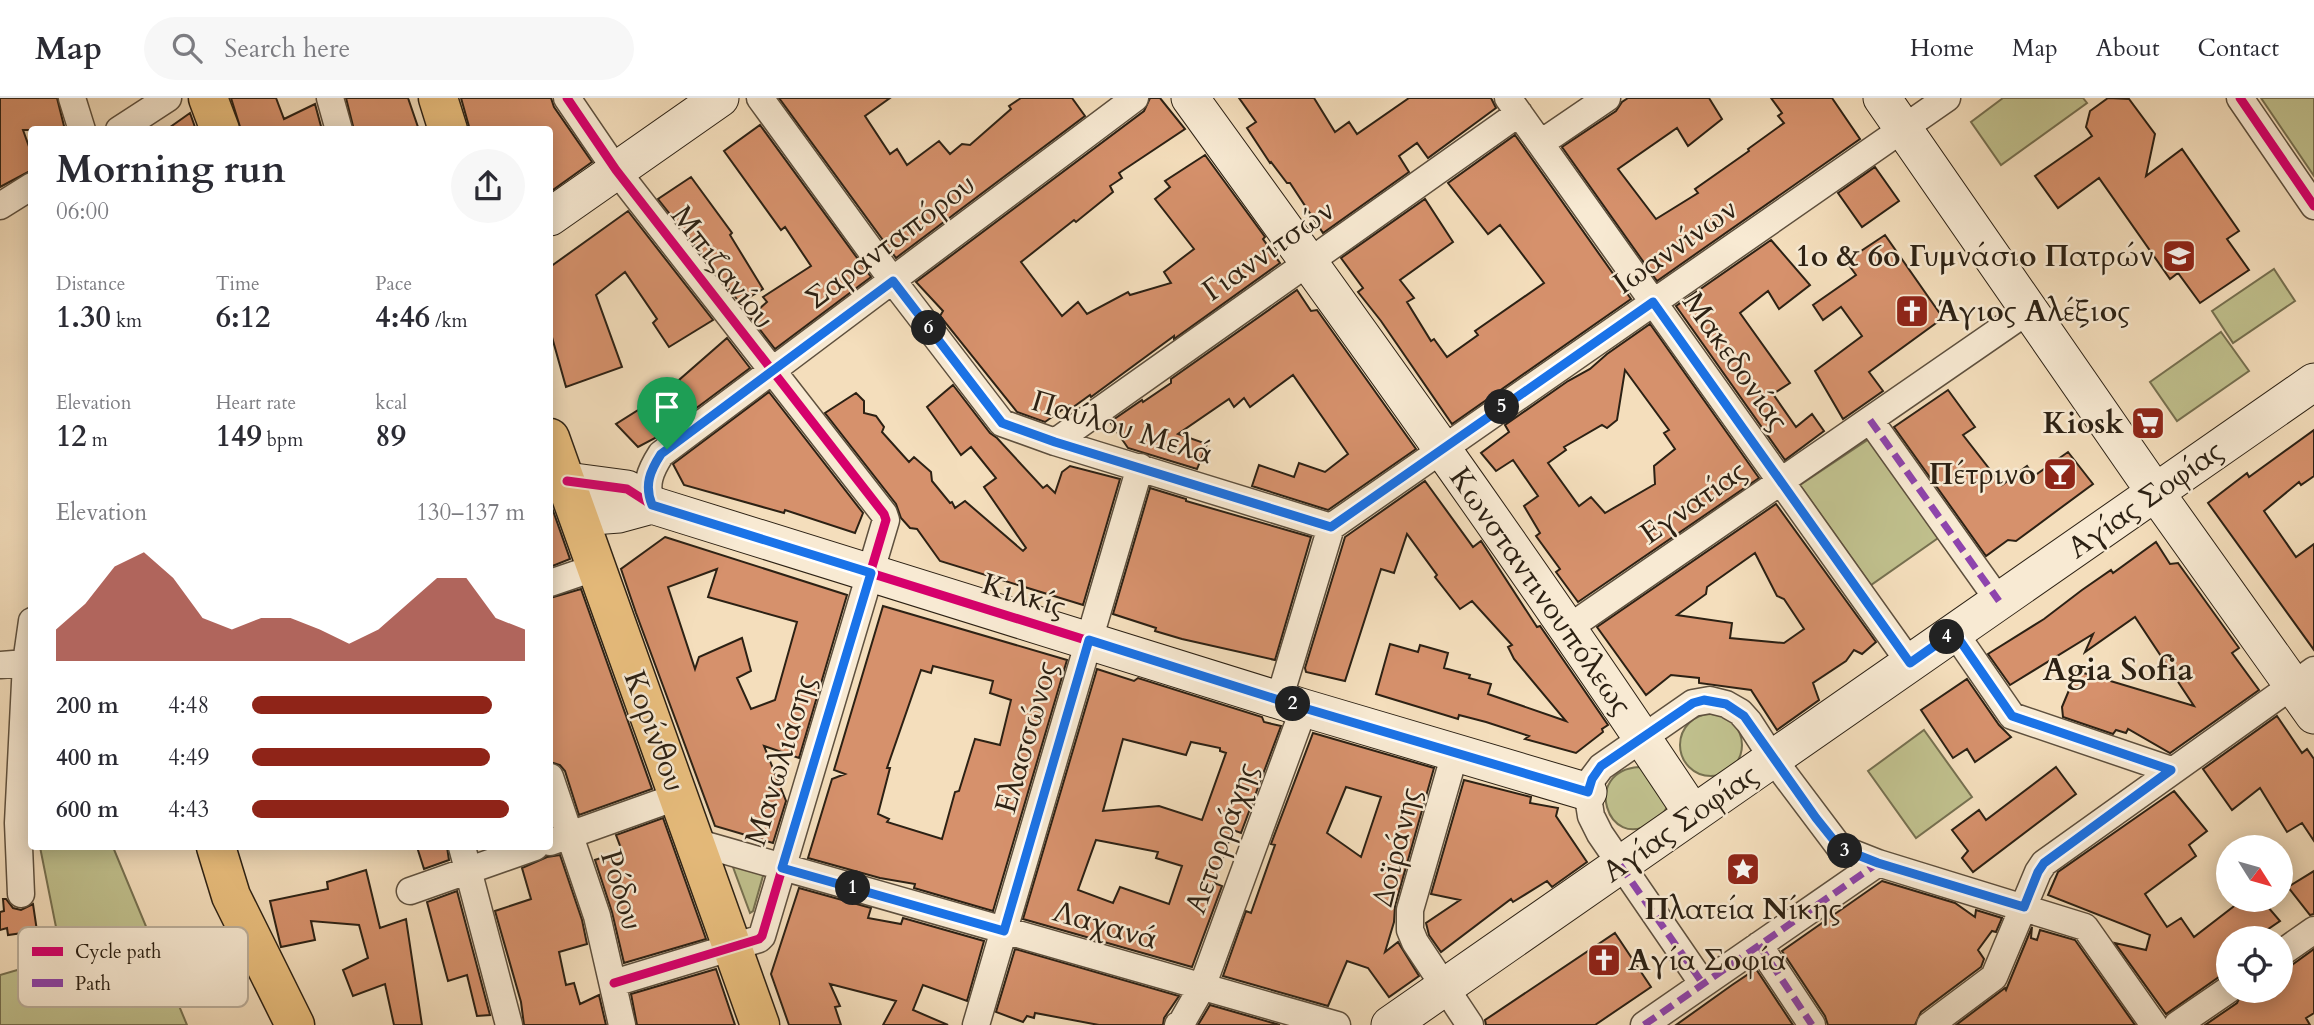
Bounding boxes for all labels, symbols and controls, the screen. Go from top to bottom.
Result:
search box [144,17,634,80]
text: Map [35,26,102,71]
icon: search [168,29,206,67]
text: Search here [224,31,350,66]
text: Home [1910,32,1974,65]
text: Map [2012,32,2058,65]
text: About [2096,32,2160,65]
text: Contact [2198,32,2279,65]
text: Morning run [56,144,286,196]
button: share [451,149,525,223]
street label: Σαρανταπόρου [797,164,984,319]
street label: Ιωαννίνων [1605,189,1745,304]
street label: Γιαννιτσών [1194,190,1343,311]
text: 06:00 [56,196,109,227]
street label: Μπιζανίου [661,197,784,338]
place label: 1ο & 6ο Γυμνάσιο Πατρών [1795,236,2154,277]
school or university icon: 1ο & 6ο Γυμνάσιο Πατρών [2160,237,2198,275]
text: Distance [56,271,125,297]
text: Time [216,271,260,297]
text: Pace [375,271,412,297]
street label: Μακεδονίας [1673,284,1799,439]
place label: Άγιος Αλέξιος [1936,291,2130,332]
church icon: Άγιος Αλέξιος [1893,292,1931,330]
text: 1.30 [56,297,111,338]
text: 6:12 [216,297,270,338]
text: 4:46 [375,297,430,338]
text: km [111,308,142,334]
text: /km [430,308,468,334]
pin: 6 [912,310,946,345]
text: 6 [924,314,933,340]
pin [637,377,697,449]
street label: Παύλου Μελά [1027,380,1219,475]
icon: arrive [648,388,686,426]
text: Elevation [56,390,131,416]
text: Heart rate [216,390,296,416]
text: kcal [375,390,407,416]
pin: 5 [1484,390,1520,424]
text: 5 [1497,393,1506,419]
place label: Kiosk [2043,403,2124,444]
supermarket icon: Kiosk [2129,404,2167,442]
text: 12 [56,416,87,457]
text: 149 [216,416,262,457]
text: 89 [375,416,406,457]
text: m [87,427,108,453]
text: bpm [262,427,303,453]
street label: Αγίας Σοφίας [2059,431,2231,568]
street label: Εγνατίας [1632,451,1755,554]
place label: Πέτρινο [1929,454,2036,495]
bar icon: Πέτρινο [2041,455,2079,493]
street label: Κωνσταντινουπόλεως [1440,459,1642,724]
text: Elevation [56,497,147,528]
text: 130–137 m [416,497,525,528]
street label: Κιλκίς [977,563,1071,628]
pin: 4 [1930,620,1965,654]
text: 4 [1942,623,1951,649]
district label: Agia Sofia [2043,648,2193,692]
street label: Ελασσώνος [985,656,1068,818]
street label: Κορίνθου [614,665,695,797]
street label: Μανωλιάσης [735,670,826,851]
pin: 2 [1276,686,1310,722]
text: 200 m [56,690,119,721]
text: 4:48 [168,690,209,721]
text: 2 [1288,690,1297,716]
text: 400 m [56,742,119,773]
text: 4:49 [168,742,209,773]
street label: Αγίας Σοφίας [1594,755,1766,892]
street label: Αετορράχης [1175,757,1268,919]
street label: Δοϊράνης [1362,783,1431,911]
text: 600 m [56,794,119,825]
text: 4:43 [168,794,209,825]
pin: 3 [1828,834,1862,868]
north arrow [2216,835,2292,912]
map controls [2216,835,2293,1003]
text: 3 [1840,837,1849,863]
street label: Ρόδου [590,845,653,935]
place icon: Πλατεία Νίκης [1724,850,1762,888]
pin: 1 [836,870,870,906]
text: 1 [848,874,857,900]
place label: Πλατεία Νίκης [1645,889,1842,930]
street label: Λαχανά [1048,891,1163,960]
button: locate [2216,926,2293,1003]
legend [18,927,248,1007]
text: Cycle path [75,939,162,965]
place label: Αγία Σοφία [1628,940,1786,981]
church icon: Αγία Σοφία [1585,941,1623,979]
text: Path [75,971,111,997]

